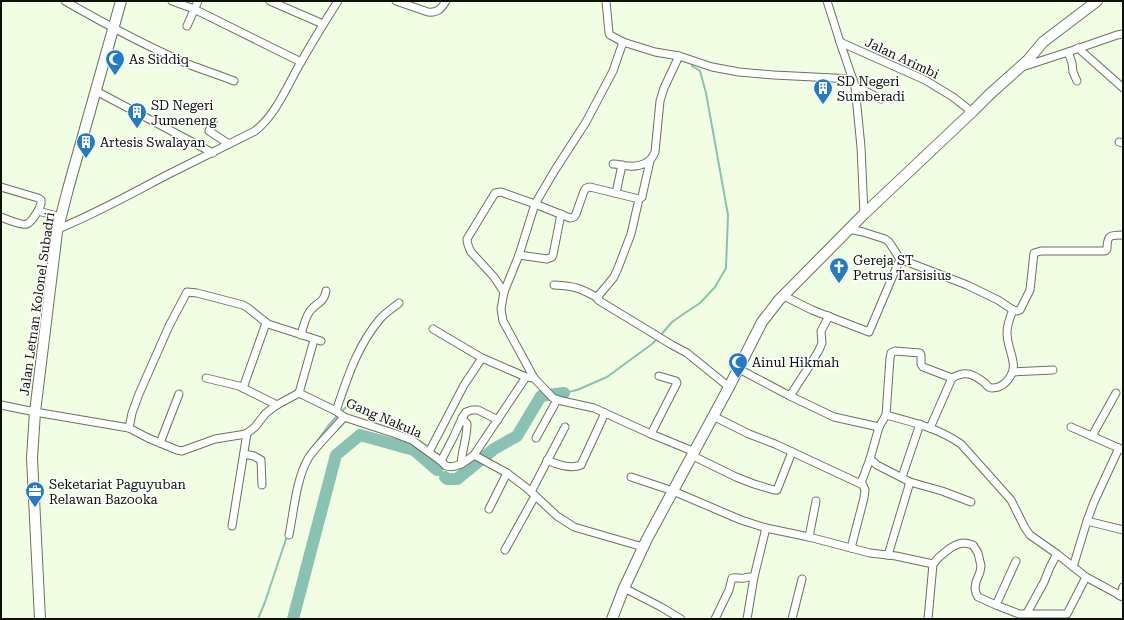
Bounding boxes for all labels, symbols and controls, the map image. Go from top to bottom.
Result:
street label: Jalan Arimbi [863,34,941,82]
mosque icon: As Siddiq [104,48,126,76]
place label: As Siddiq [129,52,190,67]
place label: SD Negeri Sumberadi [837,74,905,104]
building icon: SD Negeri Sumberadi [812,77,834,105]
place label: SD Negeri Jumeneng [151,98,217,128]
building icon: SD Negeri Jumeneng [126,101,148,129]
building icon: Artesis Swalayan [75,131,97,159]
place label: Artesis Swalayan [100,135,206,150]
street label: Jalan Letnan Kolonel Subadri [17,211,57,397]
place label: Gereja ST Petrus Tarsisius [853,253,951,283]
church icon: Gereja ST Petrus Tarsisius [828,256,850,284]
mosque icon: Ainul Hikmah [727,351,749,379]
place label: Ainul Hikmah [752,355,840,370]
street label: Gang Nakula [344,395,424,441]
place label: Seketariat Paguyuban Relawan Bazooka [49,477,186,507]
office icon: Seketariat Paguyuban Relawan Bazooka [24,480,46,508]

